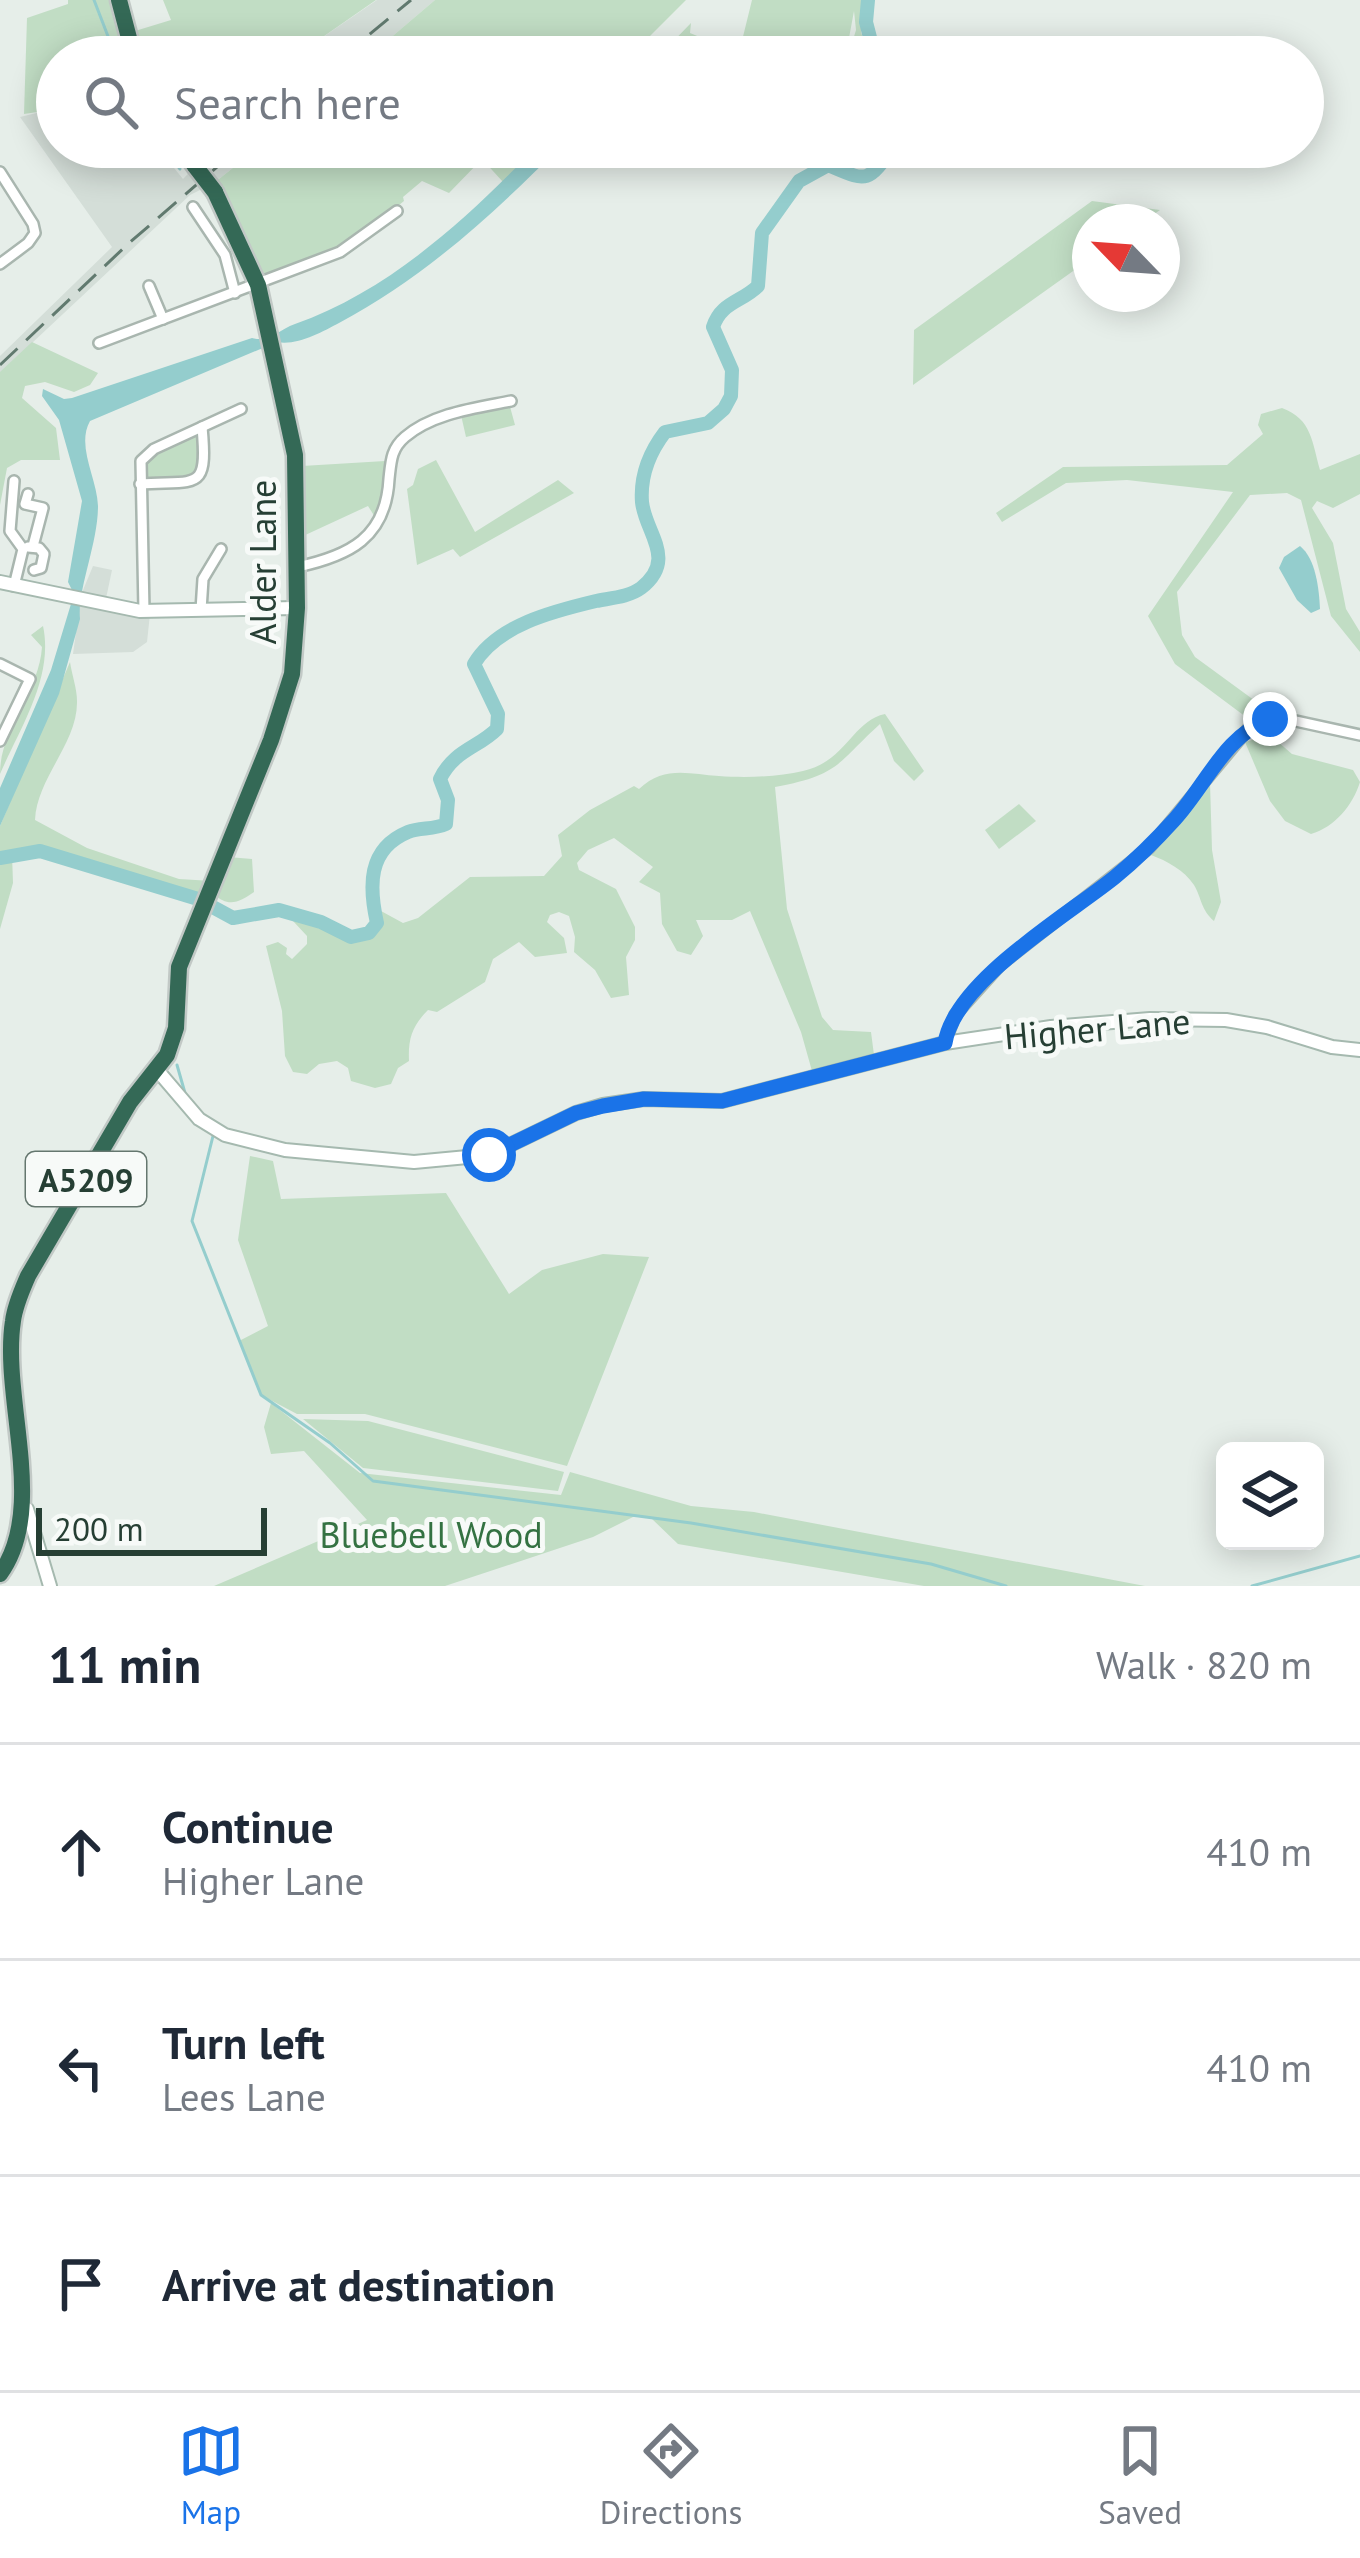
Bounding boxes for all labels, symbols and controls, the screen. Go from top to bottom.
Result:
search box [36,36,1324,168]
icon: search [78,69,144,135]
text: Search here [174,73,401,131]
north arrow [1072,204,1180,312]
street label: Alder Lane [239,480,286,644]
route end [1243,692,1297,746]
street label: Higher Lane [1002,996,1192,1060]
route start [462,1128,516,1182]
road number: A5209 [26,1152,146,1206]
map controls [1216,1442,1324,1550]
button: layers [1216,1442,1324,1550]
scale bar [36,1502,267,1555]
text: 200 m [54,1507,144,1550]
park label: Bluebell Wood [319,1511,543,1558]
text: 11 min [48,1631,201,1697]
text: Walk · 820 m [1096,1639,1312,1690]
text: Continue [162,1797,334,1855]
icon: ahead [48,1819,114,1885]
text: 410 m [1206,1826,1312,1877]
text: Higher Lane [162,1855,364,1906]
text: Turn left [162,2013,325,2071]
icon: left [48,2035,114,2101]
text: 410 m [1206,2042,1312,2093]
text: Lees Lane [162,2071,326,2122]
icon: arrive [48,2251,114,2317]
text: Arrive at destination [162,2255,555,2313]
tab: Map [178,2418,244,2533]
tab: Directions [600,2418,742,2533]
tab: Saved [1098,2418,1182,2533]

